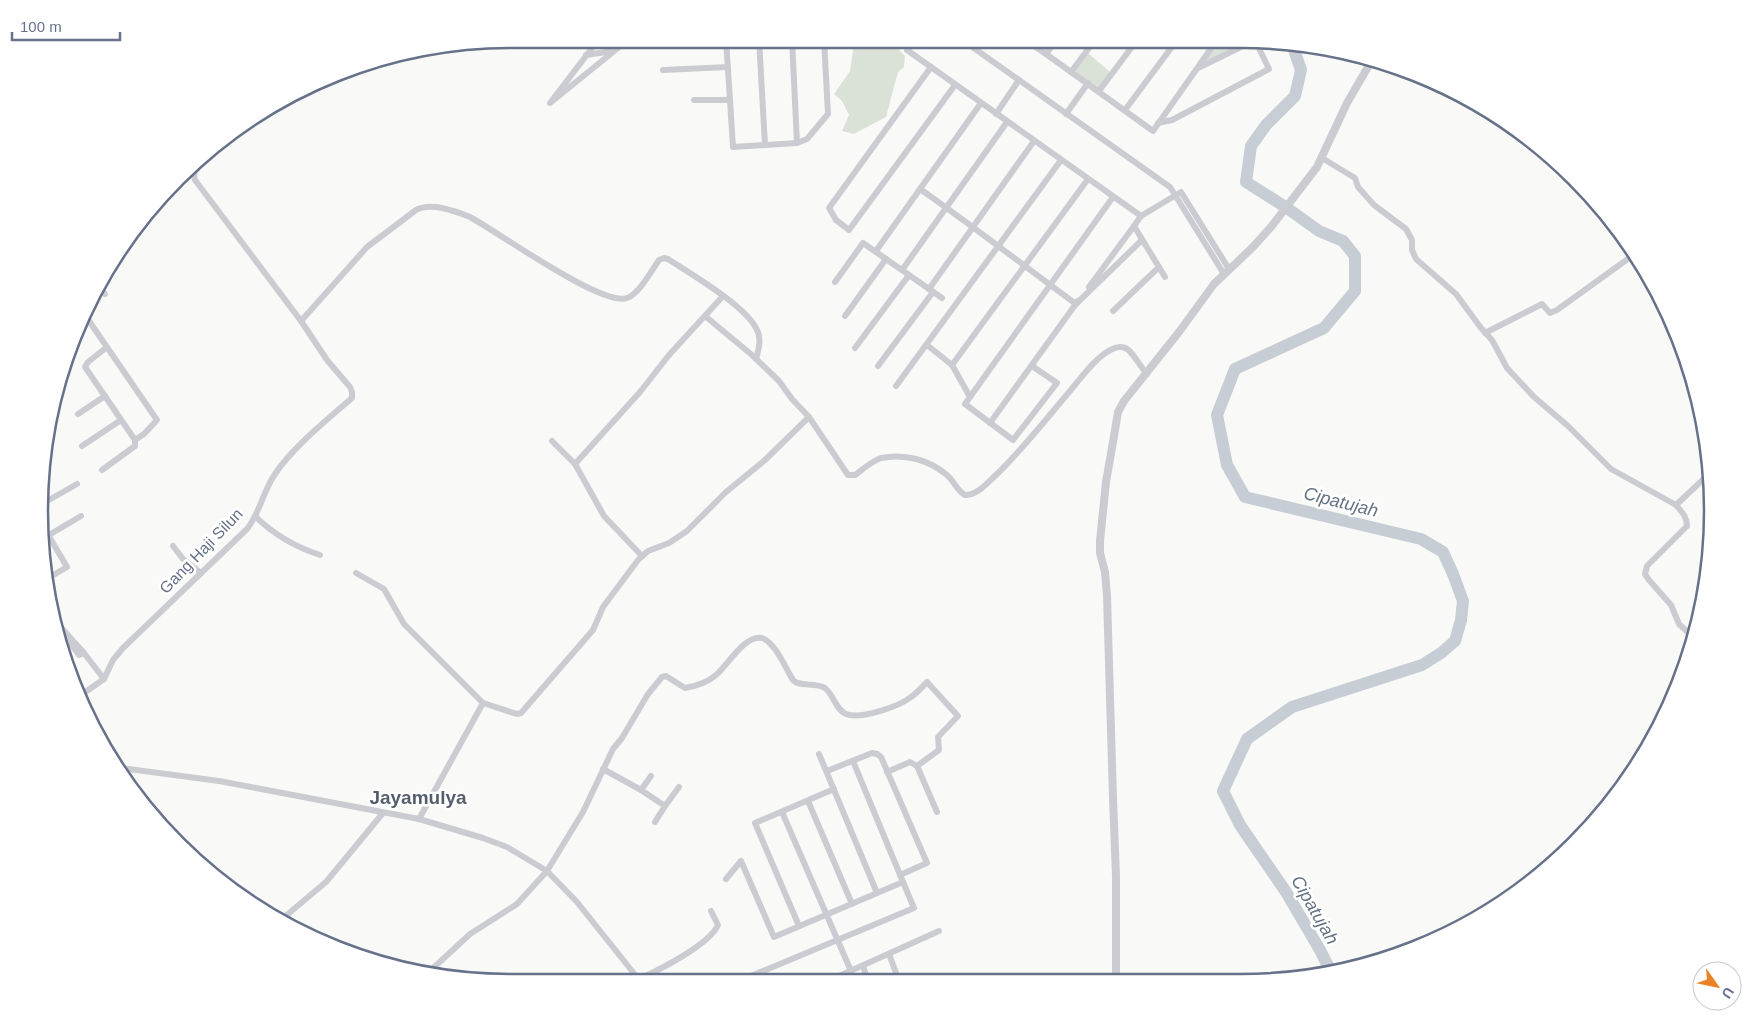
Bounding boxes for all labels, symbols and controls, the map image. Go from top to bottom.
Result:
scale bar [12,10,120,42]
text: 100 m [20,18,62,35]
water label: Cipatujah [1302,483,1380,521]
street label: Gang Haji Silun [156,505,246,597]
district label: Jayamulya [369,787,467,808]
water label: Cipatujah [1287,872,1343,948]
north arrow [1692,961,1742,1011]
text: U [1718,984,1737,1002]

